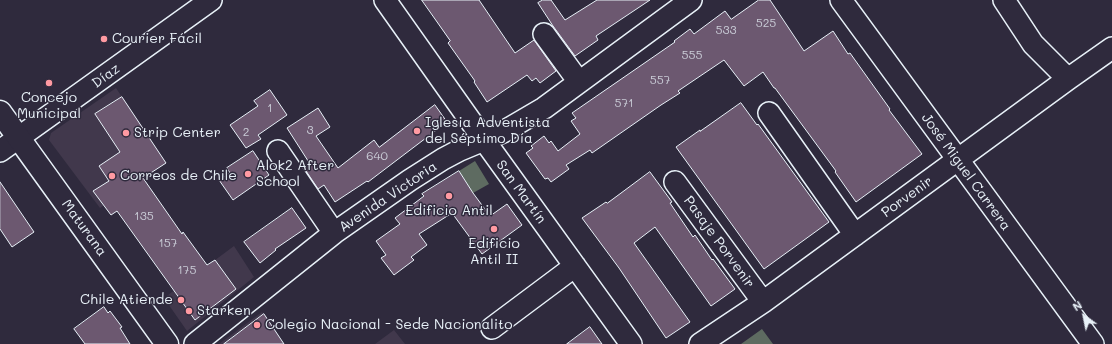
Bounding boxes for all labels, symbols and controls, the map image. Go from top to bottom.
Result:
house number: 525 [756,16,776,30]
house number: 533 [715,23,737,37]
place label: Courier Fácil [112,31,202,47]
marker: Courier Fácil [99,34,109,44]
house number: 555 [682,48,702,62]
street label: Díaz [89,60,123,92]
house number: 557 [650,73,670,87]
marker: Concejo Municipal [44,78,54,88]
place label: Concejo Municipal [17,90,81,122]
house number: 571 [614,96,634,110]
house number: 1 [267,101,273,115]
street label: José Miguel Carrera [918,110,1014,234]
place label: Iglesia Adventista del Séptimo Día [425,115,550,148]
house number: 3 [306,123,314,137]
place label: Strip Center [134,125,221,141]
house number: 2 [243,125,249,139]
marker: Iglesia Adventista del Séptimo Día [412,126,422,136]
marker: Strip Center [121,128,131,138]
house number: 640 [366,149,388,163]
street label: San Martín [492,157,550,227]
place label: Alok2 After School [256,158,334,190]
street label: Avenida Victoria [336,158,440,236]
place label: Correos de Chile [120,168,237,184]
marker: Alok2 After School [243,169,253,179]
marker: Correos de Chile [107,171,117,181]
street label: Porvenir [878,173,936,221]
marker: Edificio Antil [444,191,454,201]
street label: Pasaje Porvenir [680,193,758,291]
street label: Maturana [58,196,110,260]
place label: Edificio Antil [405,203,493,219]
house number: 135 [134,209,154,223]
marker: Edificio Antil II [489,224,499,234]
house number: 157 [158,236,178,250]
place label: Edificio Antil II [468,236,520,268]
house number: 175 [177,263,197,277]
place label: Chile Atiende [80,292,173,308]
marker: Chile Atiende [176,295,186,305]
north arrow [1064,296,1104,336]
text: N [1070,297,1085,314]
place label: Starken [197,303,251,319]
marker: Starken [184,306,194,316]
place label: Colegio Nacional - Sede Nacionalito [265,317,513,333]
marker: Colegio Nacional - Sede Nacionalito [252,320,262,330]

